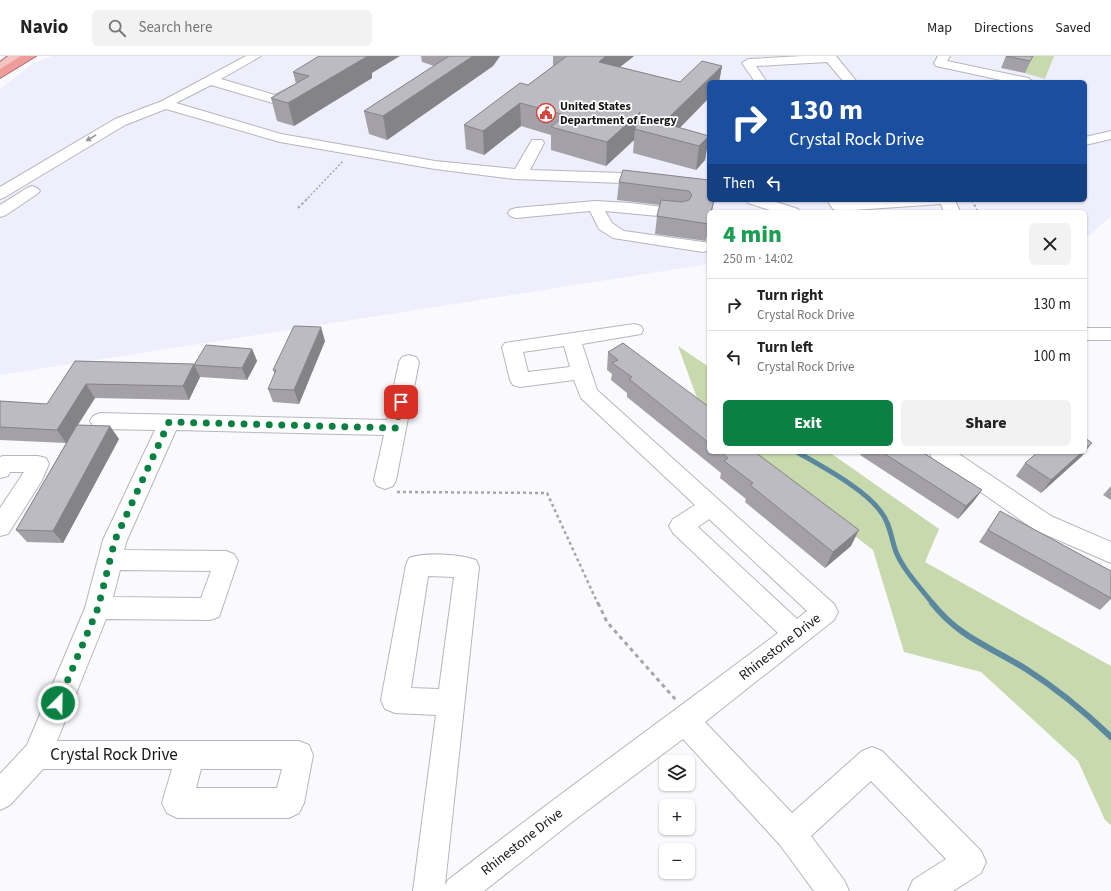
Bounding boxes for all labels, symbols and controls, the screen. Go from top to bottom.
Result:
search box [92,10,372,46]
text: Navio [20,14,68,41]
icon: search [106,17,128,39]
text: Search here [138,17,212,38]
text: Map [927,18,952,38]
text: Directions [974,18,1033,38]
text: Saved [1055,18,1091,38]
text: 130 m [789,90,863,130]
icon: right [723,96,775,148]
place label: United States Department of Energy [560,98,677,129]
public building icon: United States Department of Energy [535,102,557,124]
text: Crystal Rock Drive [789,127,924,152]
one-way arrow [85,135,97,142]
icon: left [763,172,785,194]
text: Then [723,173,755,194]
text: 4 min [723,217,782,252]
button: close [1029,223,1071,265]
text: 250 m · 14:02 [723,250,793,268]
text: Turn right [757,285,823,306]
icon: right [723,294,745,316]
text: 130 m [1033,294,1071,315]
text: Crystal Rock Drive [757,306,855,324]
text: Turn left [757,337,813,358]
icon: left [723,346,745,368]
text: 100 m [1033,346,1071,367]
text: Crystal Rock Drive [757,358,855,376]
pin [384,385,418,419]
icon: arrive [390,391,412,413]
button: Exit [723,400,893,446]
button: Share [901,400,1071,446]
street label: Rhinestone Drive [735,609,825,685]
position arrow [37,682,79,724]
street label: Crystal Rock Drive [50,743,178,767]
map controls [659,755,695,879]
button: layers [659,755,695,791]
button: + [659,799,695,835]
street label: Rhinestone Drive [477,804,567,880]
button: − [659,843,695,879]

